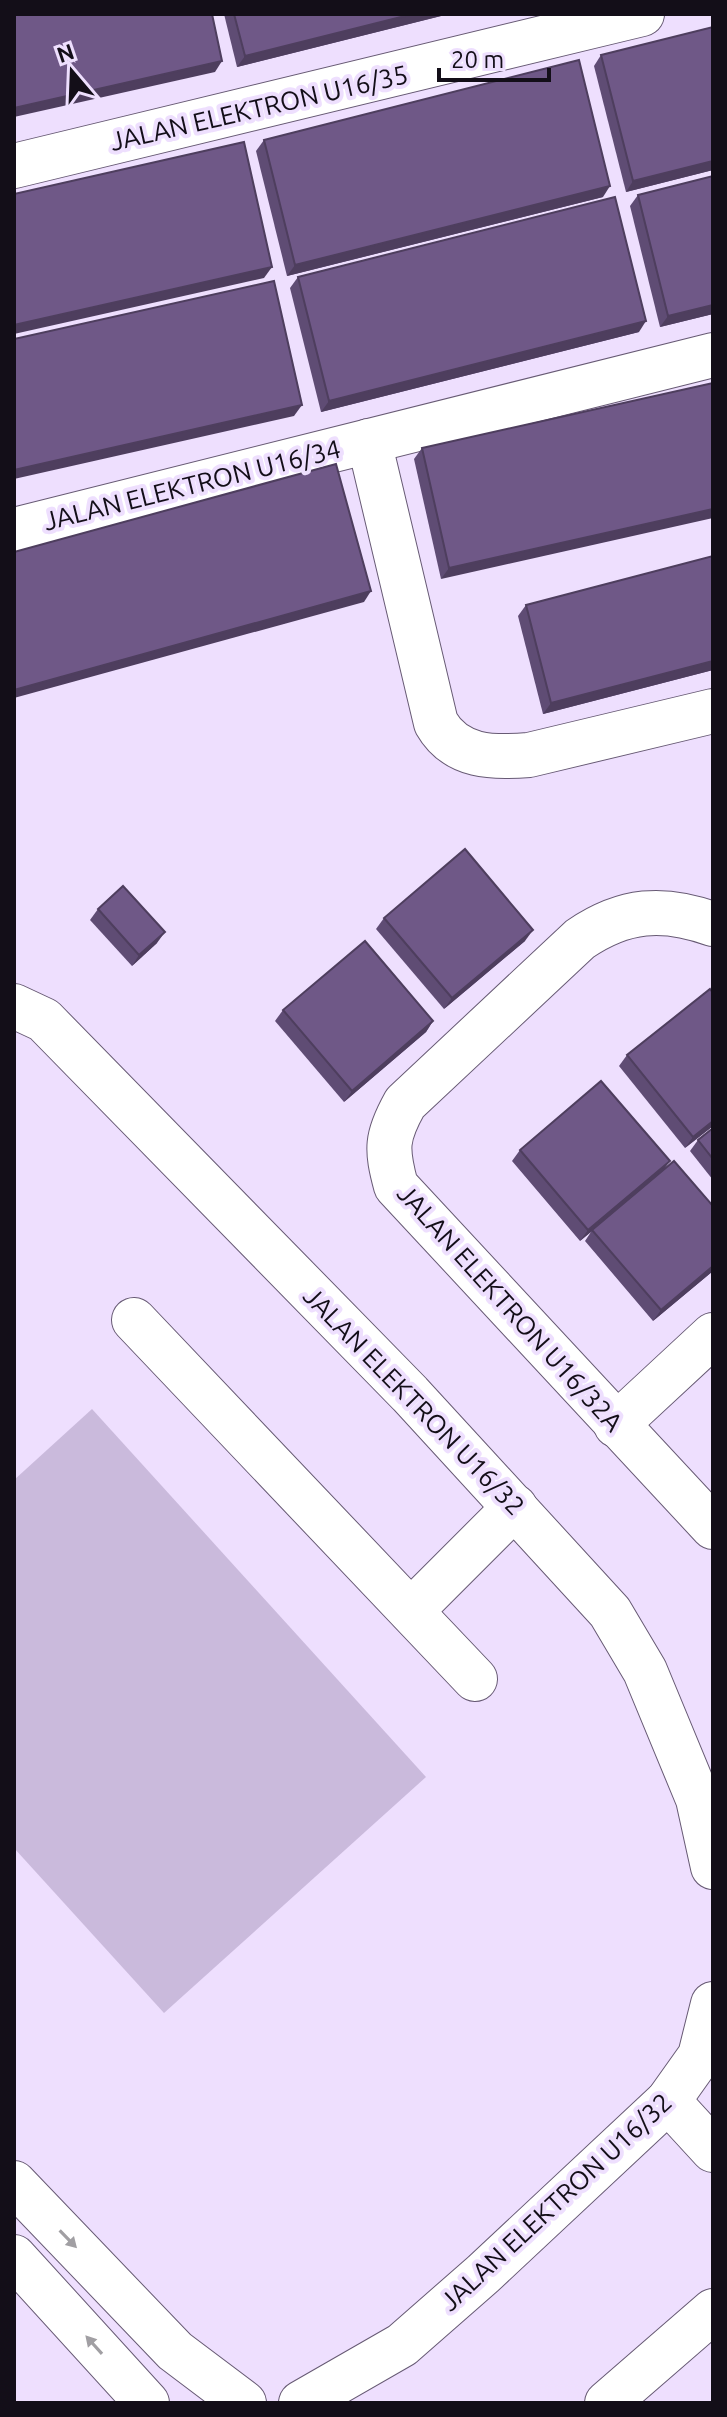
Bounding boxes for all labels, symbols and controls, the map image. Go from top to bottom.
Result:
north arrow [32,32,112,112]
scale bar [439,32,549,82]
text: N [53,38,77,67]
text: 20 m [451,46,504,73]
street label: JALAN ELEKTRON U16/35 [107,59,411,156]
street label: JALAN ELEKTRON U16/34 [40,434,343,535]
street label: JALAN ELEKTRON U16/32A [391,1178,629,1438]
street label: JALAN ELEKTRON U16/32 [297,1280,531,1522]
street label: JALAN ELEKTRON U16/32 [434,2087,677,2316]
one-way arrow [58,2229,77,2248]
one-way arrow [86,2336,104,2355]

